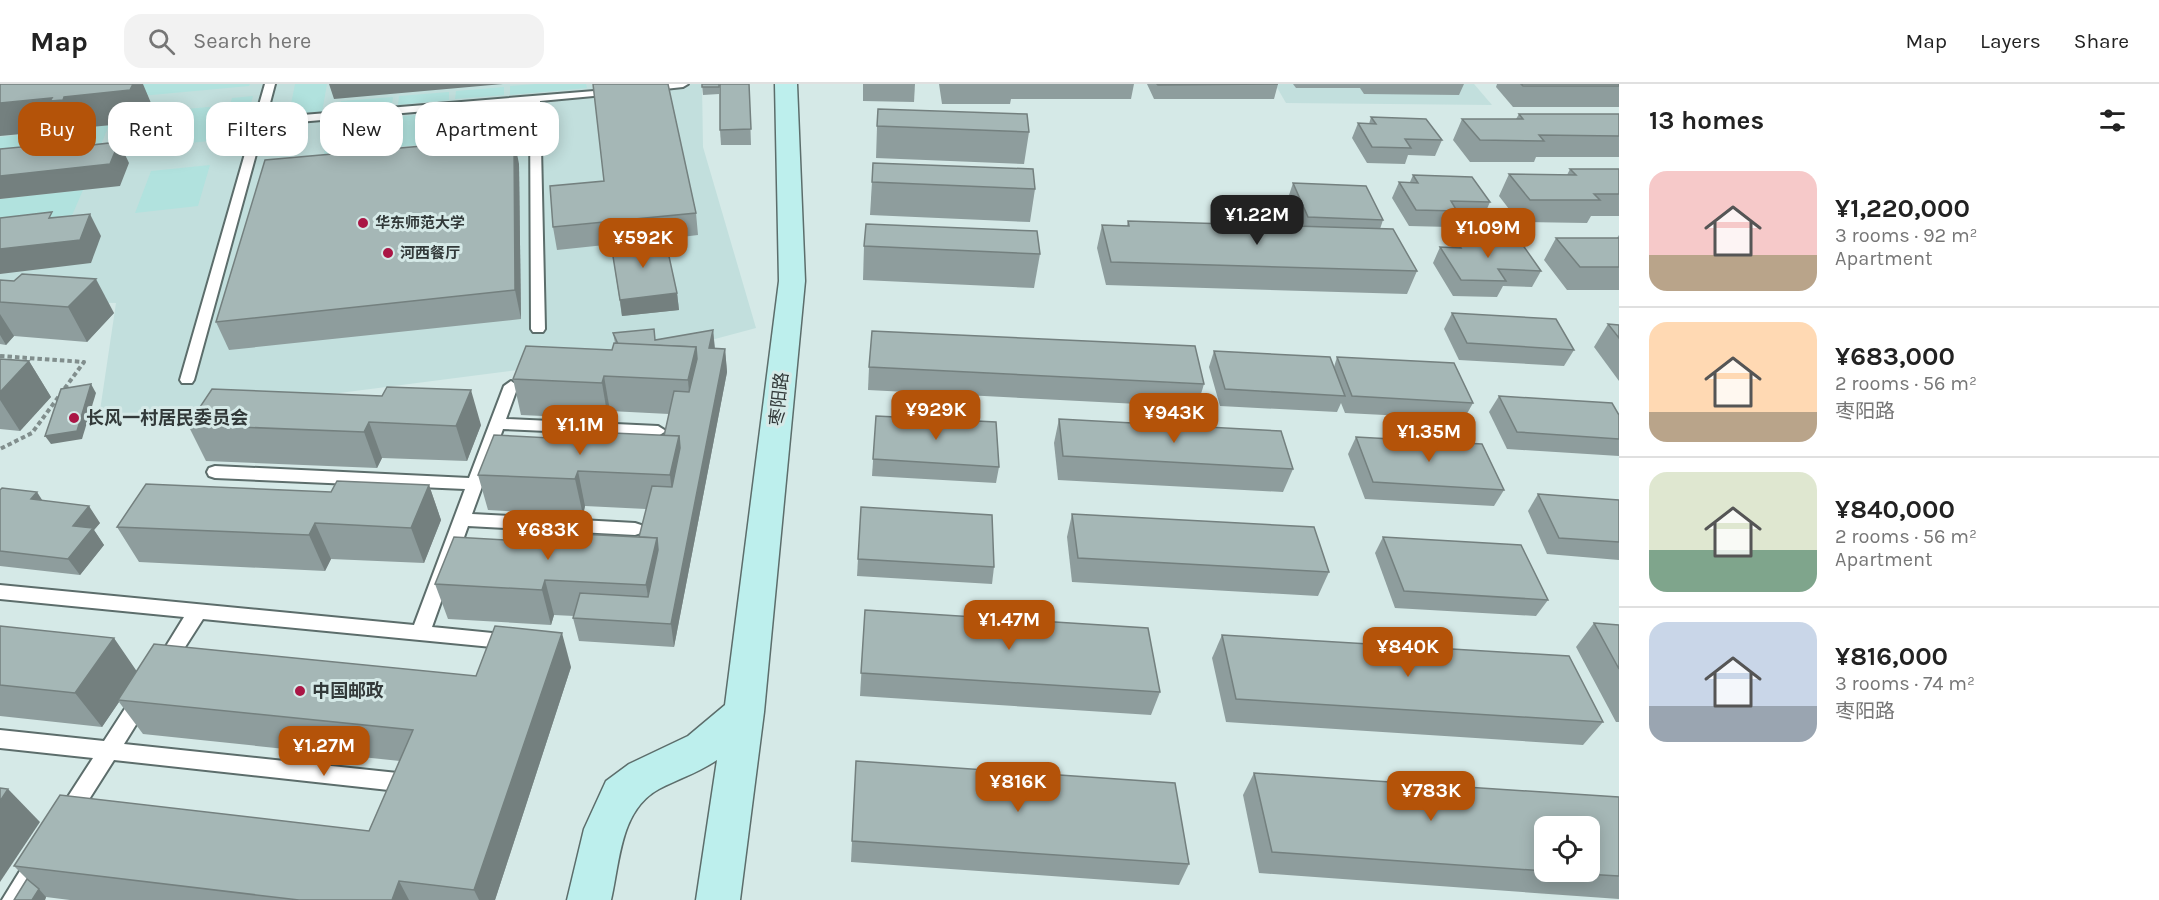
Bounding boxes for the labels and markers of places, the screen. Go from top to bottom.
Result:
pin: ¥1.22M [1208,195,1306,246]
pin: ¥1.09M [1439,208,1537,259]
place label: 华东师范大学 [375,214,465,232]
marker: 华东师范大学 [356,216,370,230]
pin: ¥592K [601,218,685,269]
place label: 河西餐厅 [400,244,460,262]
marker: 河西餐厅 [381,246,395,260]
pin: ¥929K [894,390,978,441]
pin: ¥943K [1132,393,1216,444]
pin: ¥1.1M [538,405,622,456]
place label: 长风一村居民委员会 [86,407,248,429]
marker: 长风一村居民委员会 [67,411,81,425]
pin: ¥1.35M [1380,412,1478,463]
pin: ¥683K [506,510,590,561]
pin: ¥1.47M [960,600,1058,651]
pin: ¥840K [1366,627,1450,678]
place label: 中国邮政 [312,680,384,702]
marker: 中国邮政 [293,684,307,698]
pin: ¥1.27M [275,726,373,777]
pin: ¥816K [976,762,1060,813]
pin: ¥783K [1389,771,1473,822]

